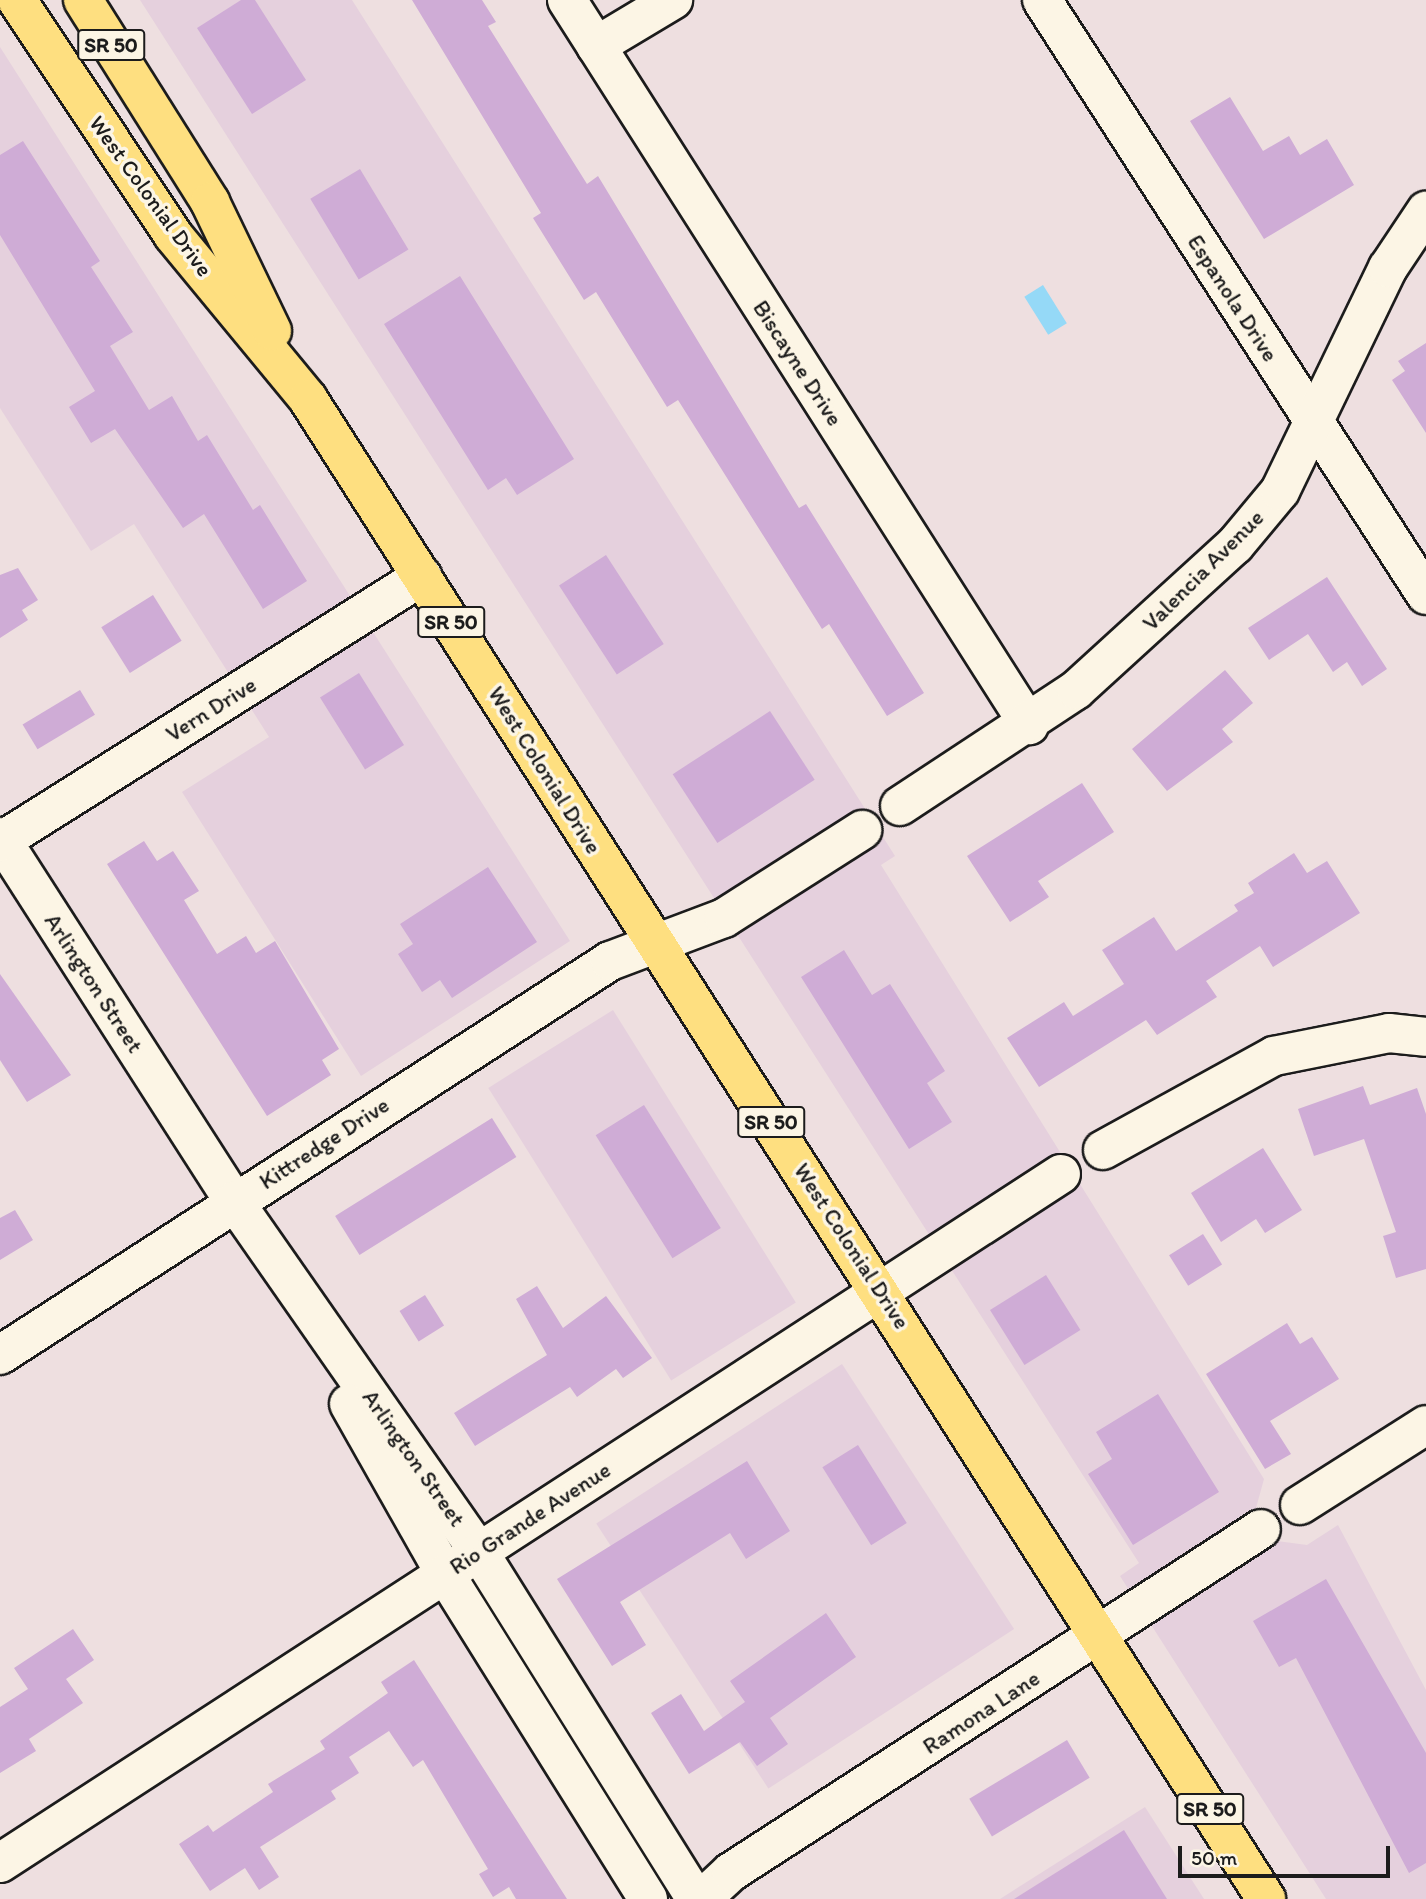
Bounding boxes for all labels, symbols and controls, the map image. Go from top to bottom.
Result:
road number: SR 50 [76,28,146,62]
street label: West Colonial Drive [83,110,219,282]
street label: Espanola Drive [1182,229,1284,367]
street label: Biscayne Drive [747,295,849,431]
street label: Valencia Avenue [1137,504,1269,636]
road number: SR 50 [416,604,486,640]
street label: Vern Drive [160,670,262,748]
street label: West Colonial Drive [482,681,608,859]
street label: Arlington Street [39,908,149,1058]
street label: Kittredge Drive [254,1091,394,1195]
road number: SR 50 [736,1104,806,1140]
street label: West Colonial Drive [788,1158,916,1334]
street label: Arlington Street [357,1384,471,1532]
street label: Rio Grande Avenue [444,1456,616,1580]
street label: Ramona Lane [917,1664,1045,1760]
road number: SR 50 [1175,1792,1245,1826]
scale bar [1181,1832,1393,1876]
text: 50 m [1191,1845,1237,1870]

